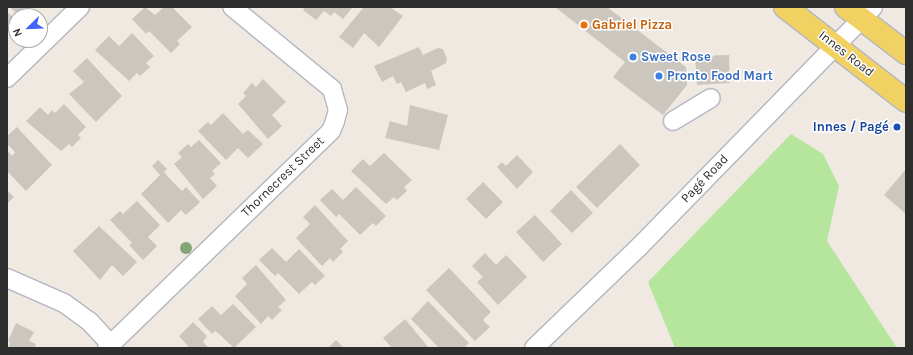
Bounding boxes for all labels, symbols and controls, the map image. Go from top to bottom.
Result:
north arrow [8,8,48,48]
place label: Gabriel Pizza [592,17,672,33]
marker: Gabriel Pizza [579,20,589,30]
text: N [10,26,25,39]
street label: Innes Road [815,28,877,80]
place label: Sweet Rose [641,49,711,65]
marker: Sweet Rose [628,52,638,62]
place label: Pronto Food Mart [667,68,773,84]
marker: Pronto Food Mart [654,71,664,81]
place label: Innes / Pagé [813,119,889,135]
marker: Innes / Pagé [892,122,902,132]
street label: Thornecrest Street [238,133,328,221]
street label: Pagé Road [678,152,732,206]

